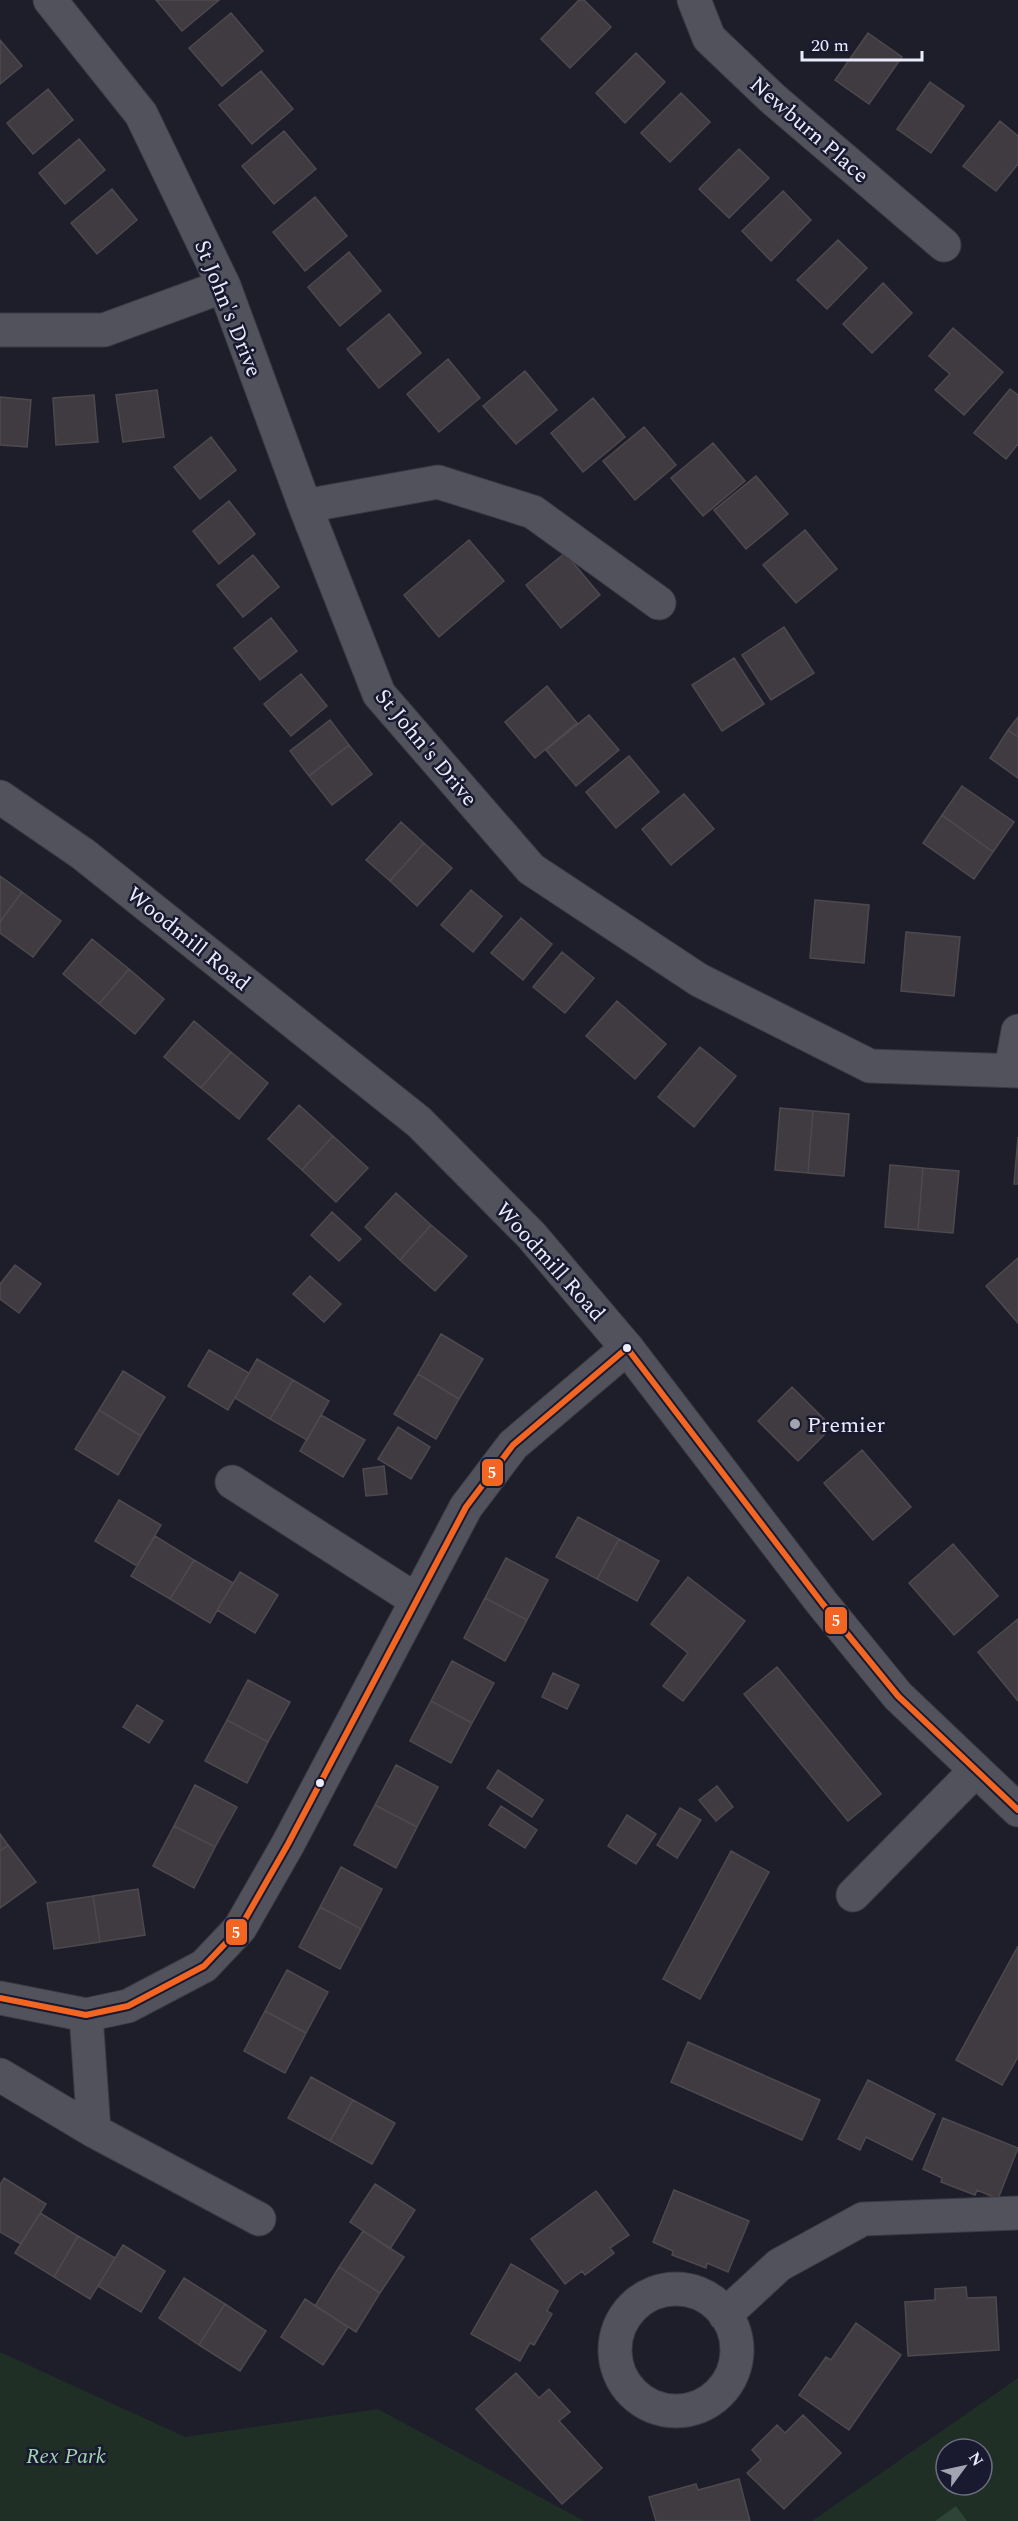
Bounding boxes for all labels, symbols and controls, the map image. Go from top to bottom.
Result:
scale bar [802,24,922,62]
text: 20 m [811,32,849,59]
street label: Newburn Place [742,69,876,191]
street label: St John's Drive [185,235,270,382]
street label: St John's Drive [367,682,485,814]
street label: Woodmill Road [119,879,257,1000]
street label: Woodmill Road [487,1195,613,1329]
unlabelled marker [621,1342,633,1354]
place label: Premier [807,1409,886,1442]
marker: Premier [788,1417,802,1431]
line badge: 5 [481,1458,504,1487]
text: 5 [488,1461,496,1485]
line badge: 5 [824,1606,848,1635]
text: 5 [832,1609,840,1633]
unlabelled marker [314,1777,326,1789]
line badge: 5 [225,1918,248,1946]
text: 5 [232,1921,240,1945]
north arrow [934,2437,994,2497]
park label: Rex Park [26,2440,106,2473]
text: N [962,2447,989,2471]

